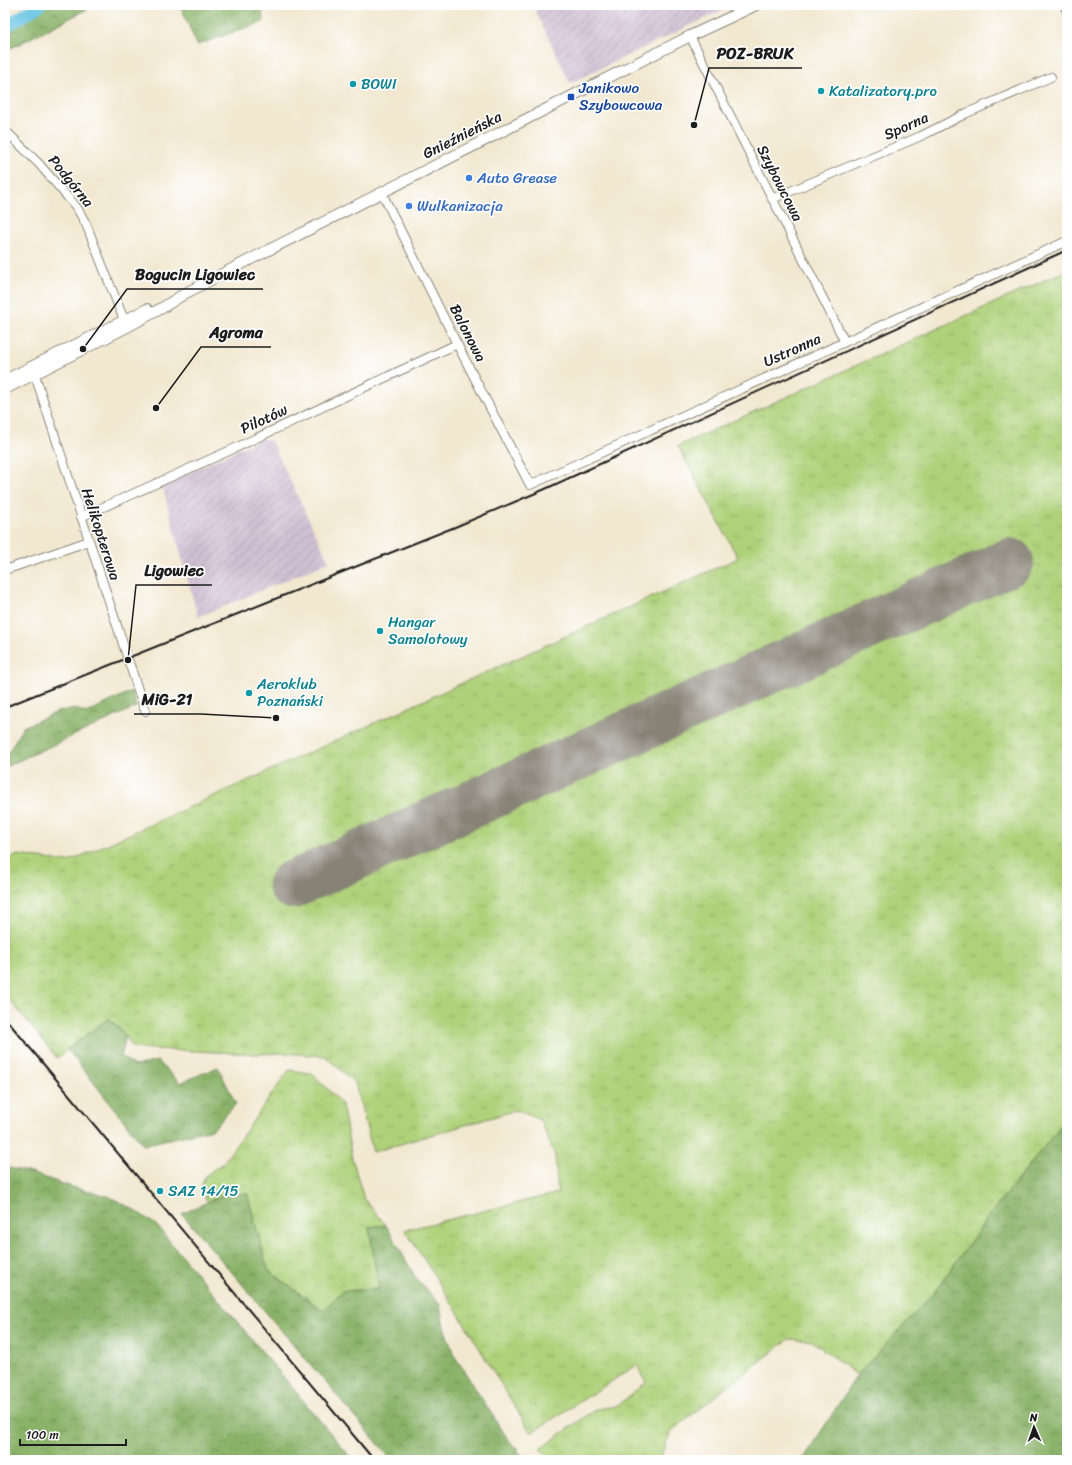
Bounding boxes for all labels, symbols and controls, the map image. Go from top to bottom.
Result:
text: POZ-BRUK [717,39,795,68]
callout: POZ-BRUK [709,40,802,68]
place label: BOWI [361,71,397,97]
place label: Janikowo Szybowcowa [578,75,663,118]
place label: Katalizatory.pro [829,78,937,104]
marker: BOWI [348,79,358,89]
marker: Katalizatory.pro [816,86,826,96]
marker: Janikowo Szybowcowa [566,92,576,102]
street label: Gnieźnieńska [418,104,507,166]
street label: Sporna [879,104,933,147]
street label: Szybowcowa [750,140,811,226]
street label: Podgórna [42,149,101,213]
place label: Auto Grease [476,165,557,191]
marker: Auto Grease [464,173,474,183]
place label: Wulkanizacja [417,193,503,219]
marker: Wulkanizacja [404,201,414,211]
text: Bogucin Ligowiec [135,260,256,289]
callout: Bogucin Ligowiec [127,261,263,289]
street label: Balonowa [442,299,494,367]
text: Agroma [208,318,264,347]
callout: Agroma [201,319,271,347]
street label: Ustronna [759,326,826,374]
street label: Pilotów [236,396,293,441]
street label: Helikopterowa [74,484,128,584]
text: Ligowiec [144,556,205,585]
callout: Ligowiec [136,557,212,585]
place label: Hangar Samolotowy [388,609,468,652]
marker: Hangar Samolotowy [375,626,385,636]
place label: Aeroklub Poznański [256,671,324,714]
text: MiG-21 [141,685,193,714]
callout: MiG-21 [134,686,201,714]
marker: Aeroklub Poznański [244,688,254,698]
place label: SAZ 14/15 [168,1178,239,1204]
marker: SAZ 14/15 [155,1186,165,1196]
north arrow [1014,1407,1054,1447]
text: N [1029,1408,1038,1427]
scale bar [20,1421,126,1447]
text: 100 m [26,1424,59,1446]

